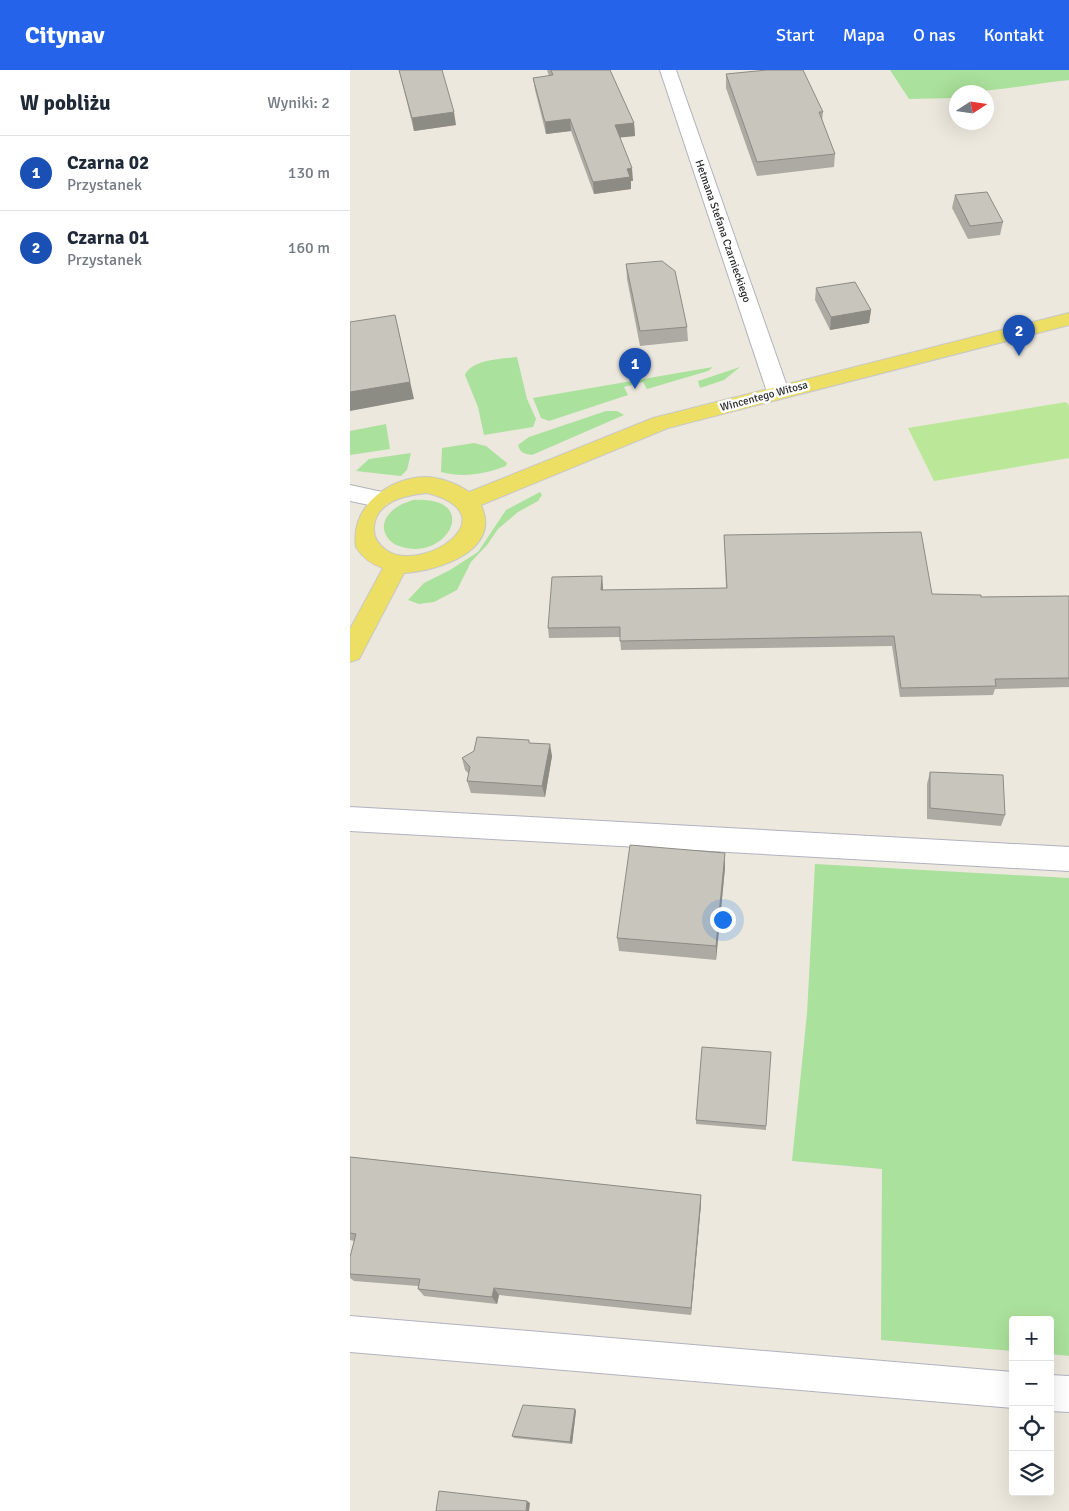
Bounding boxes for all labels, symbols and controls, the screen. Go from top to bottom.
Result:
text: Citynav [25,20,104,50]
text: Start [776,24,815,46]
text: Mapa [843,24,885,46]
text: O nas [913,24,956,46]
text: Kontakt [984,24,1044,46]
north arrow [949,85,994,130]
text: W pobliżu [20,90,111,116]
text: Wyniki: 2 [267,93,330,113]
text: Czarna 02 [67,151,149,175]
street label: Hetmana Stefana Czarnieckiego [692,158,754,304]
text: 1 [32,163,40,183]
text: 130 m [288,163,330,183]
text: Przystanek [67,175,142,195]
text: Czarna 01 [67,226,149,250]
text: 2 [32,238,40,258]
text: 160 m [288,238,330,258]
text: Przystanek [67,250,142,270]
pin: 2 [1003,315,1035,356]
pin: 1 [619,348,651,389]
street label: Wincentego Witosa [719,378,810,414]
your location [710,907,736,933]
map controls [1009,1316,1054,1496]
button: + [1009,1316,1054,1361]
button: − [1009,1361,1054,1406]
button: locate [1009,1406,1054,1451]
button: layers [1009,1451,1054,1496]

